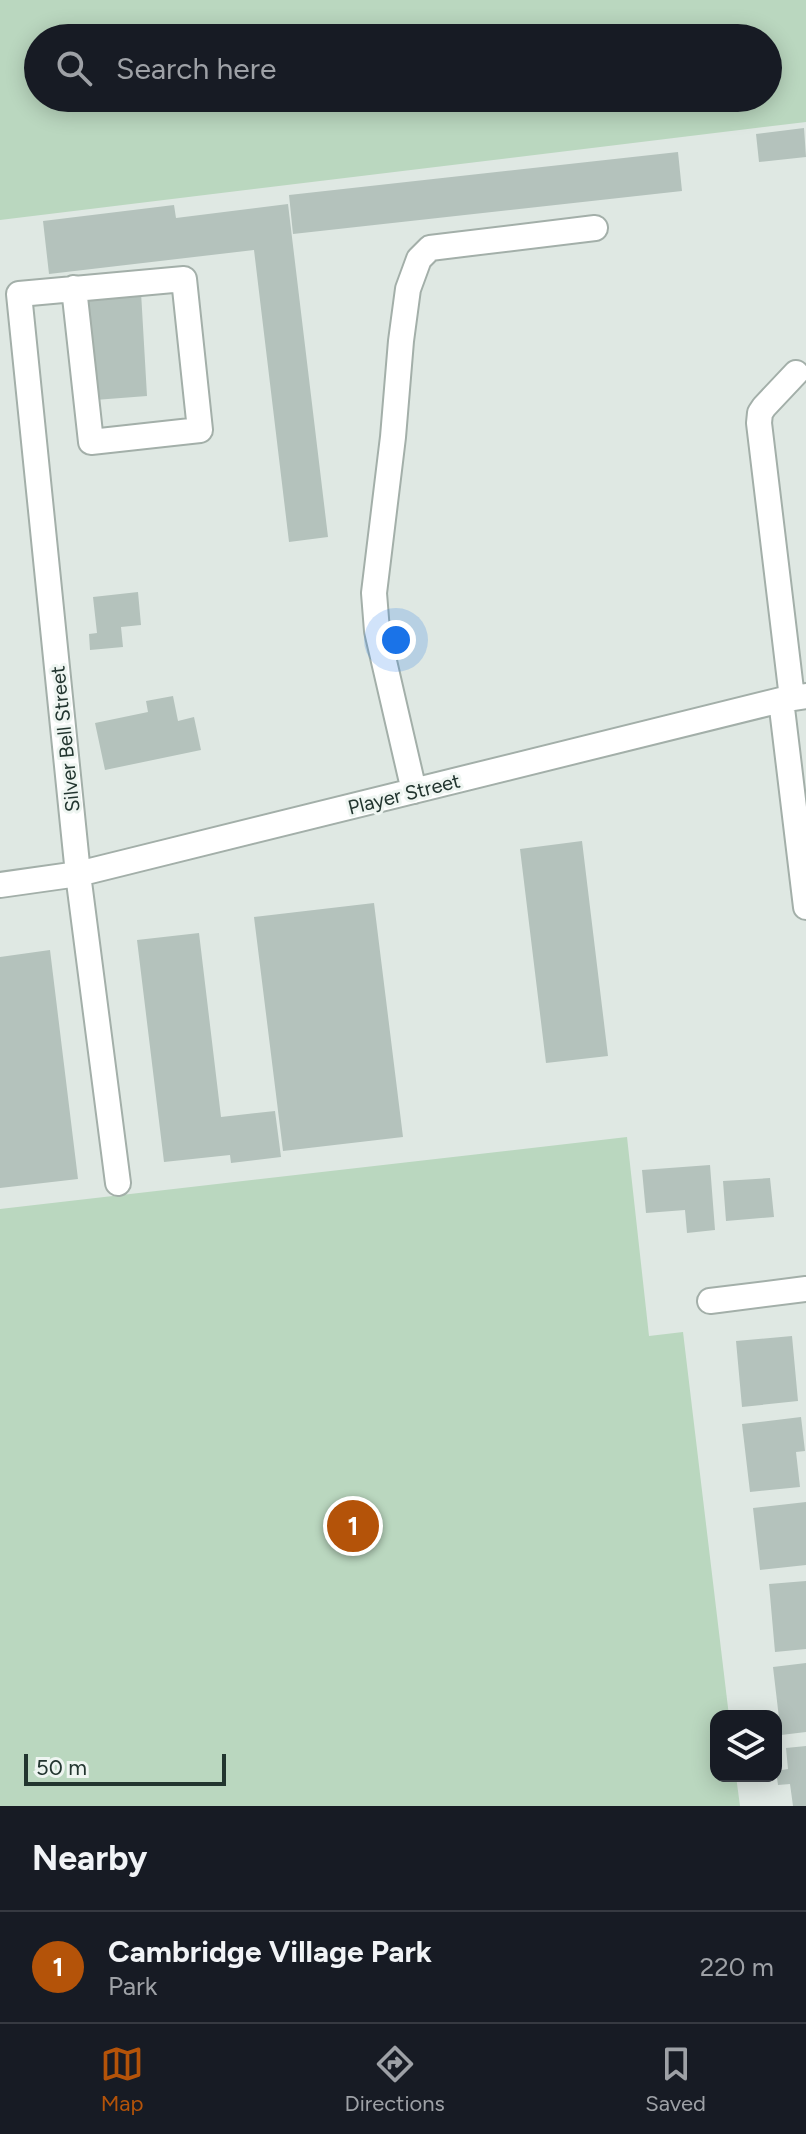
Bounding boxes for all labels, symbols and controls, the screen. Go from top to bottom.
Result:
search box [24,24,782,112]
icon: search [52,46,96,90]
text: Search here [116,50,276,87]
your location [376,620,416,660]
street label: Silver Bell Street [45,665,85,813]
street label: Player Street [345,768,463,820]
pin: 1 [327,1496,379,1556]
map controls [710,1710,782,1782]
button: layers [710,1710,782,1782]
scale bar [24,1750,226,1786]
text: 50 m [36,1754,87,1781]
text: Nearby [32,1838,147,1879]
text: Cambridge Village Park [108,1933,432,1970]
text: 1 [53,1951,63,1983]
text: 220 m [700,1951,774,1983]
text: Park [108,1970,157,2002]
tab: Map [100,2042,144,2117]
tab: Directions [345,2042,445,2117]
tab: Saved [645,2042,706,2117]

